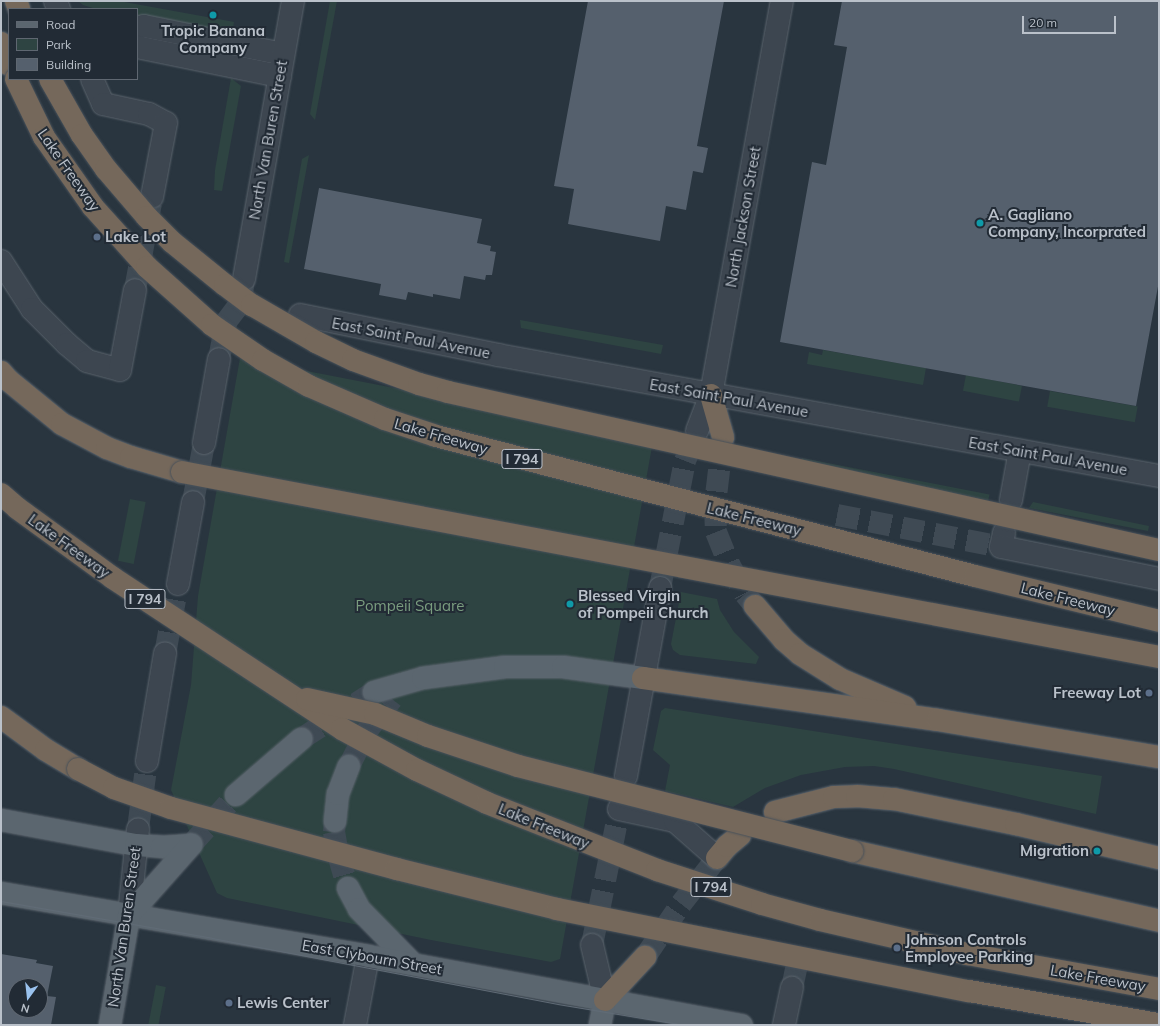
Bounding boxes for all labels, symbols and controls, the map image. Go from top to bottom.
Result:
legend [8,8,138,80]
scale bar [1024,8,1118,34]
marker: Tropic Banana Company [208,10,218,20]
text: 20 m [1029,15,1057,30]
text: Road [46,17,75,32]
place label: Tropic Banana Company [161,21,265,56]
text: Park [46,37,71,52]
text: Building [46,57,91,72]
street label: North Van Buren Street [245,59,291,221]
street label: Lake Freeway [34,125,104,215]
street label: North Jackson Street [722,145,764,289]
place label: A. Gagliano Company, Incorprated [988,205,1146,240]
marker: A. Gagliano Company, Incorprated [975,218,985,228]
place label: Lake Lot [105,228,166,246]
marker: Lake Lot [92,232,102,242]
street label: East Saint Paul Avenue [330,314,492,362]
street label: East Saint Paul Avenue [648,375,810,421]
street label: Lake Freeway [392,414,490,458]
street label: East Saint Paul Avenue [967,433,1129,479]
road number: I 794 [501,447,543,471]
street label: Lake Freeway [705,499,803,539]
street label: Lake Freeway [25,510,113,582]
street label: Lake Freeway [1019,579,1117,619]
place label: Blessed Virgin of Pompeii Church [578,586,709,621]
road number: I 794 [124,587,166,611]
park label: Pompeii Square [356,597,464,615]
marker: Blessed Virgin of Pompeii Church [565,599,575,609]
place label: Freeway Lot [1053,684,1141,702]
marker: Freeway Lot [1144,688,1154,698]
street label: Lake Freeway [496,800,592,852]
place label: Migration [1020,842,1089,860]
street label: North Van Buren Street [104,846,144,1008]
marker: Migration [1092,846,1102,856]
road number: I 794 [690,875,732,899]
place label: Johnson Controls Employee Parking [905,930,1033,965]
street label: East Clybourn Street [301,936,443,978]
marker: Johnson Controls Employee Parking [892,943,902,953]
street label: Lake Freeway [1049,961,1147,995]
north arrow [8,978,48,1018]
place label: Lewis Center [237,994,329,1012]
marker: Lewis Center [224,998,234,1008]
text: N [19,1001,31,1016]

